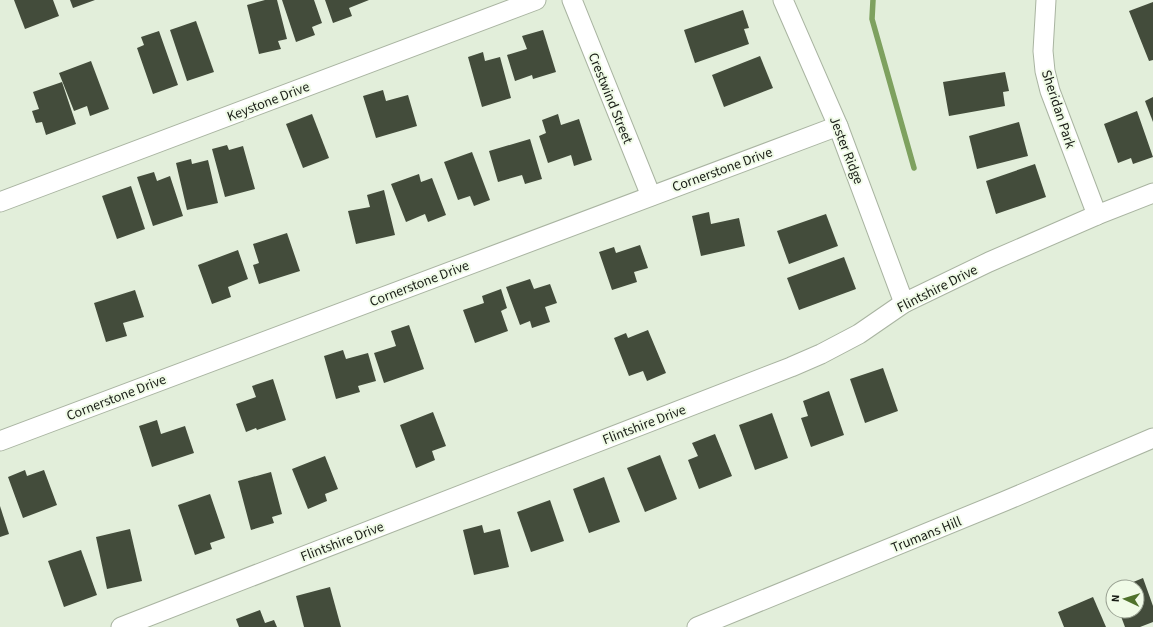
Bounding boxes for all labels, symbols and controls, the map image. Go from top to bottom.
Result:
street label: Crestwind Street [583,50,638,147]
street label: Sheridan Park [1036,67,1080,151]
street label: Keystone Drive [224,77,313,127]
street label: Jester Ridge [824,113,868,187]
street label: Cornerstone Drive [669,143,775,197]
street label: Cornerstone Drive [367,256,472,312]
street label: Flintshire Drive [894,260,981,318]
street label: Cornerstone Drive [64,370,169,426]
street label: Flintshire Drive [600,400,689,450]
street label: Trumans Hill [888,512,965,558]
street label: Flintshire Drive [298,517,387,567]
north arrow [1105,579,1145,619]
text: N [1108,594,1123,603]

